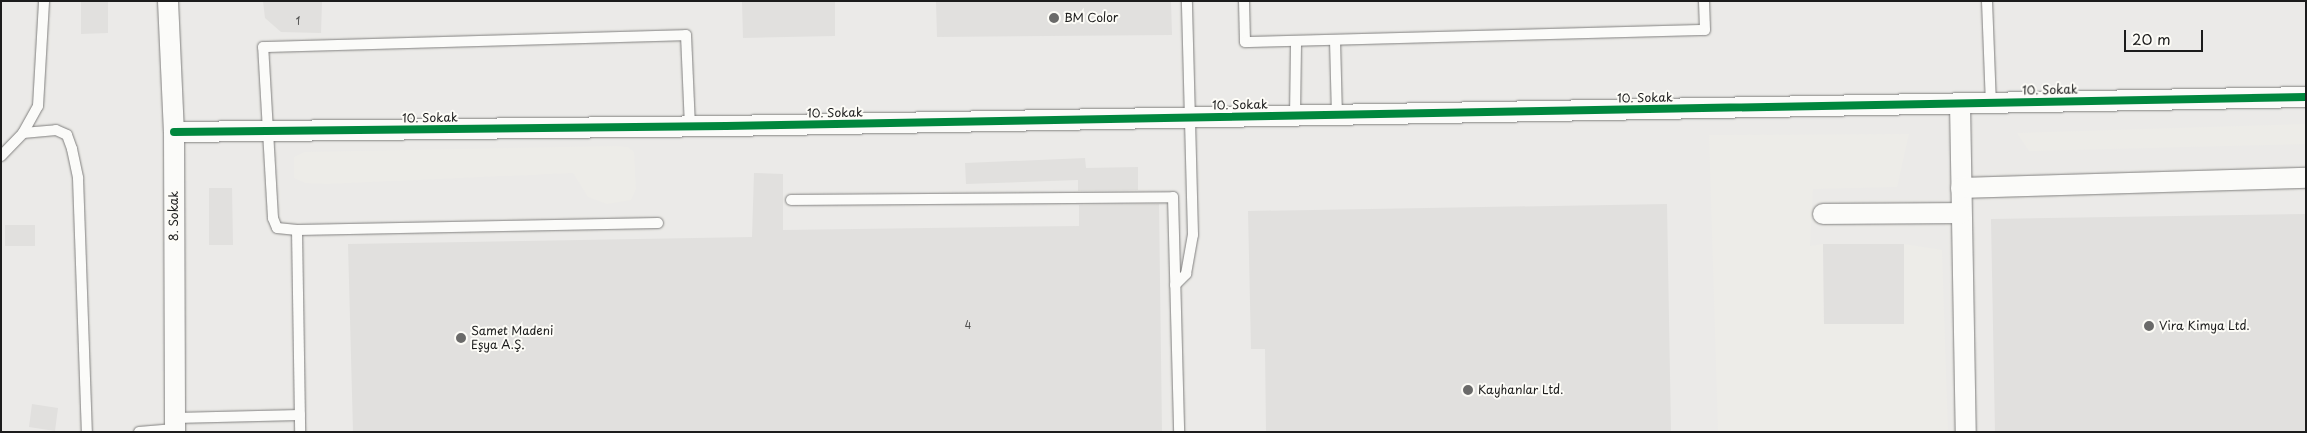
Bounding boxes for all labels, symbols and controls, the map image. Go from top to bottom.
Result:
place label: BM Color [1064,11,1118,25]
marker: BM Color [1048,12,1060,24]
house number: 1 [296,15,300,27]
scale bar [2127,20,2206,52]
text: 20 m [2132,27,2171,50]
street label: 10. Sokak [2021,82,2079,98]
street label: 10. Sokak [1616,90,1674,106]
street label: 10. Sokak [1211,97,1269,113]
street label: 10. Sokak [806,105,864,121]
street label: 10. Sokak [401,110,459,126]
street label: 8. Sokak [167,191,181,241]
house number: 4 [965,319,971,331]
place label: Vira Kimya Ltd. [2159,319,2250,333]
marker: Vira Kimya Ltd. [2143,320,2155,332]
place label: Samet Madeni Eşya A.Ş. [471,324,554,352]
marker: Samet Madeni Eşya A.Ş. [455,332,467,344]
place label: Kayhanlar Ltd. [1478,383,1564,397]
marker: Kayhanlar Ltd. [1462,384,1474,396]

